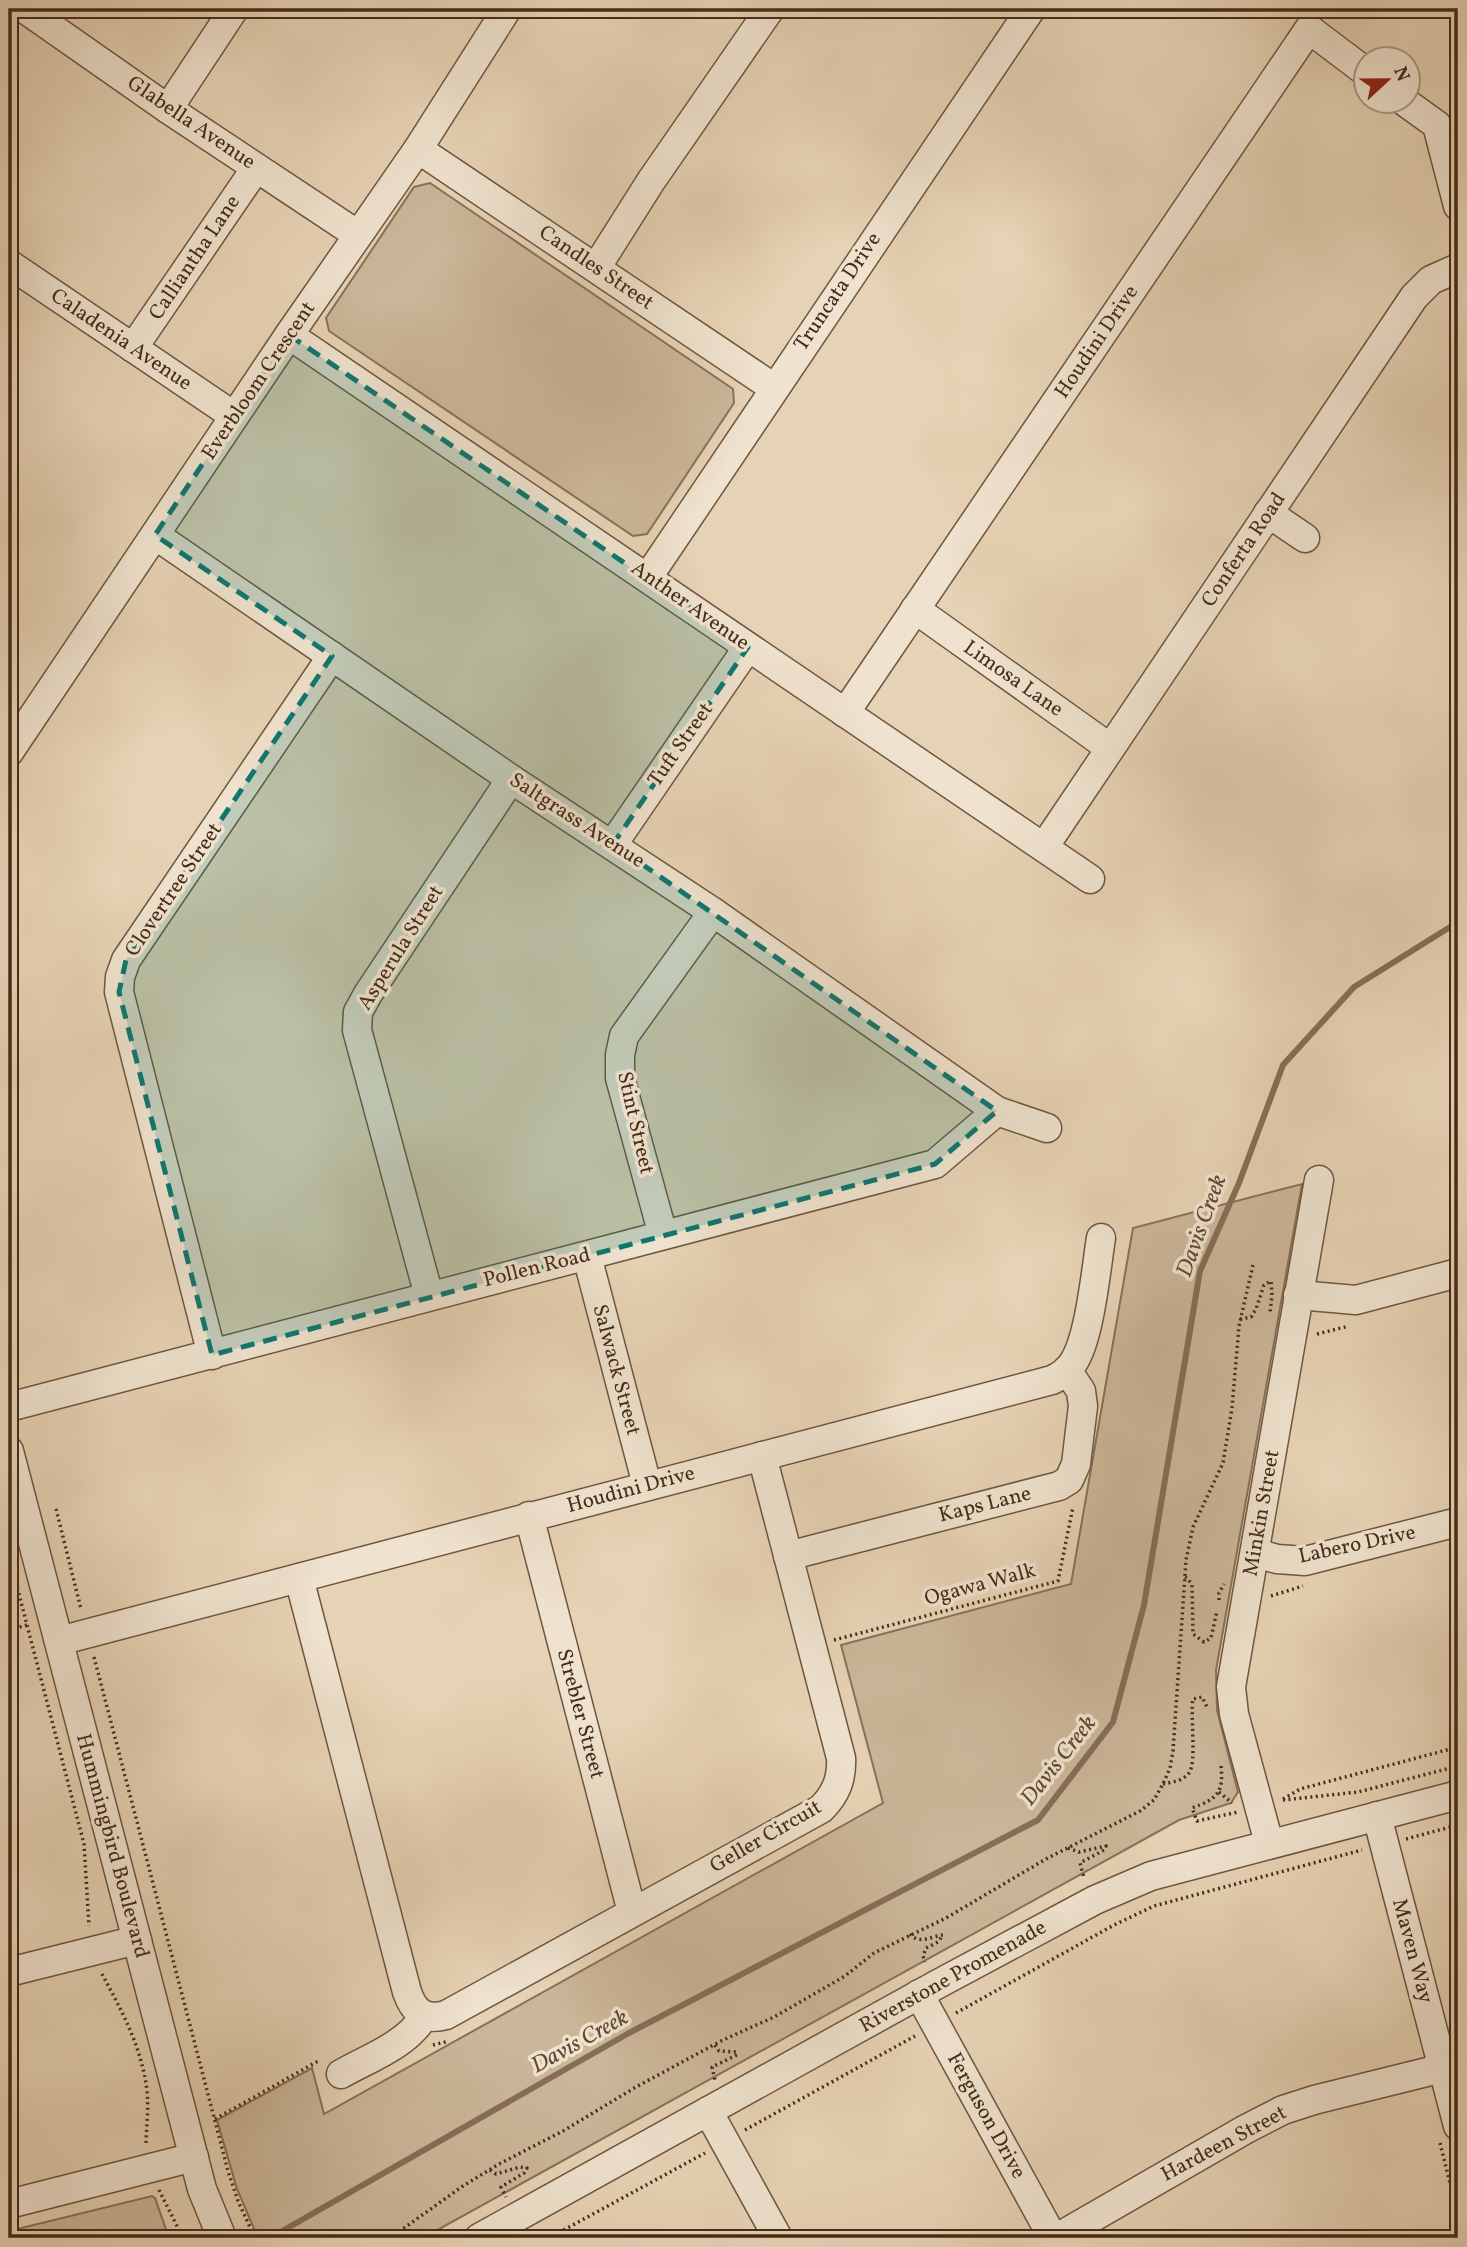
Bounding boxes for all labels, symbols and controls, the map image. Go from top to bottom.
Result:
north arrow [1352,46,1422,116]
text: N [1386,63,1416,86]
street label: Glabella Avenue [121,69,261,177]
street label: Calliantha Lane [142,190,248,326]
street label: Candles Street [533,219,659,317]
street label: Truncata Drive [788,227,888,357]
street label: Houdini Drive [1048,279,1146,405]
street label: Caladenia Avenue [45,282,198,398]
street label: Everbloom Crescent [195,296,323,466]
street label: Conferta Road [1195,487,1293,613]
street label: Anther Avenue [625,554,755,658]
street label: Limosa Lane [957,634,1069,724]
street label: Tuft Street [641,697,721,793]
street label: Saltgrass Avenue [503,766,651,876]
street label: Clovertree Street [118,817,230,963]
street label: Asperula Street [351,880,451,1016]
street label: Stint Street [609,1069,661,1177]
water label: Davis Creek [1169,1170,1235,1282]
street label: Pollen Road [480,1241,594,1295]
street label: Salwack Street [585,1301,647,1439]
street label: Minkin Street [1237,1447,1287,1579]
street label: Houdini Drive [564,1459,698,1521]
street label: Kaps Lane [936,1479,1034,1531]
street label: Labero Drive [1296,1518,1418,1572]
street label: Ogawa Walk [921,1556,1039,1614]
street label: Strebler Street [549,1646,611,1782]
water label: Davis Creek [1014,1709,1105,1813]
street label: Hummingbird Boulevard [68,1730,156,1962]
street label: Geller Circuit [705,1793,827,1881]
street label: Maven Way [1384,1896,1440,2007]
street label: Riverstone Promenade [854,1913,1052,2041]
water label: Davis Creek [526,2002,635,2082]
street label: Ferguson Drive [939,2048,1033,2184]
street label: Hardeen Street [1156,2099,1292,2189]

